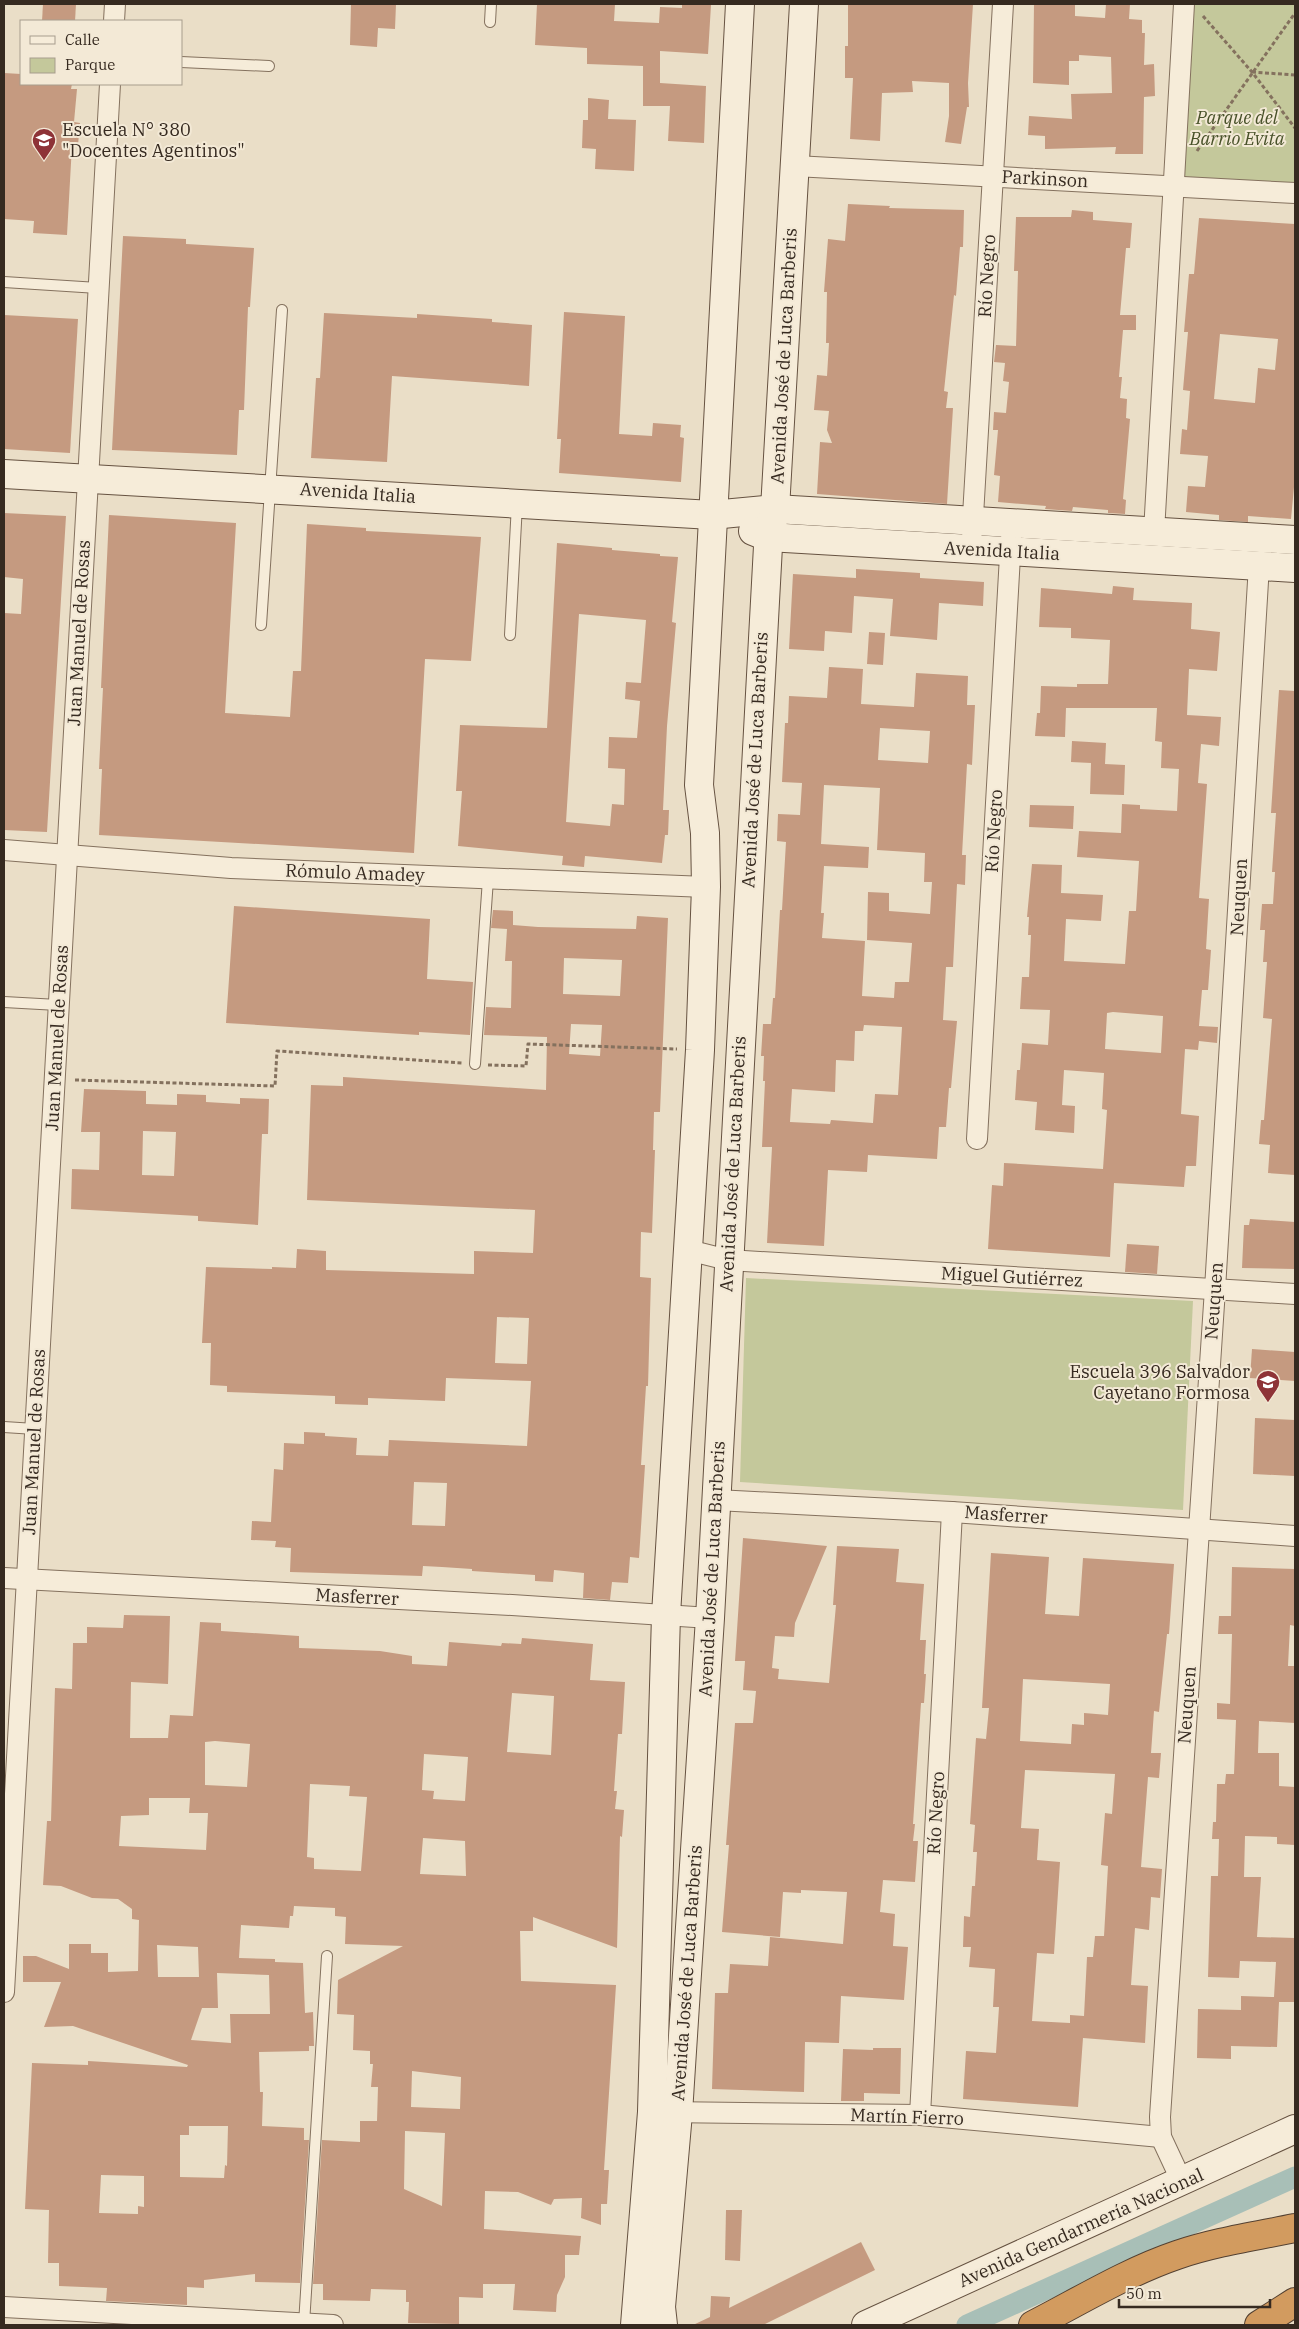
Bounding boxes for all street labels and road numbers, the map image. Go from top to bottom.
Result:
street label: Parkinson [1001,165,1089,192]
street label: Avenida José de Luca Barberis [765,227,802,485]
street label: Río Negro [973,234,1000,318]
street label: Avenida Italia [299,477,417,508]
street label: Avenida Italia [943,536,1061,565]
street label: Juan Manuel de Rosas [62,539,95,727]
street label: Avenida José de Luca Barberis [736,631,773,889]
street label: Río Negro [980,789,1007,873]
street label: Neuquen [1225,858,1252,936]
street label: Rómulo Amadey [285,859,425,886]
street label: Juan Manuel de Rosas [40,944,73,1132]
street label: Avenida José de Luca Barberis [714,1035,751,1293]
street label: Miguel Gutiérrez [941,1261,1084,1292]
street label: Neuquen [1199,1261,1228,1341]
street label: Juan Manuel de Rosas [17,1348,50,1536]
street label: Avenida José de Luca Barberis [693,1440,730,1698]
street label: Masferrer [964,1500,1049,1529]
street label: Masferrer [315,1583,399,1610]
street label: Neuquen [1172,1665,1201,1745]
street label: Río Negro [922,1771,949,1855]
street label: Avenida José de Luca Barberis [666,1844,707,2102]
street label: Martín Fierro [850,2103,964,2130]
street label: Avenida Gendarmería Nacional [955,2163,1207,2292]

